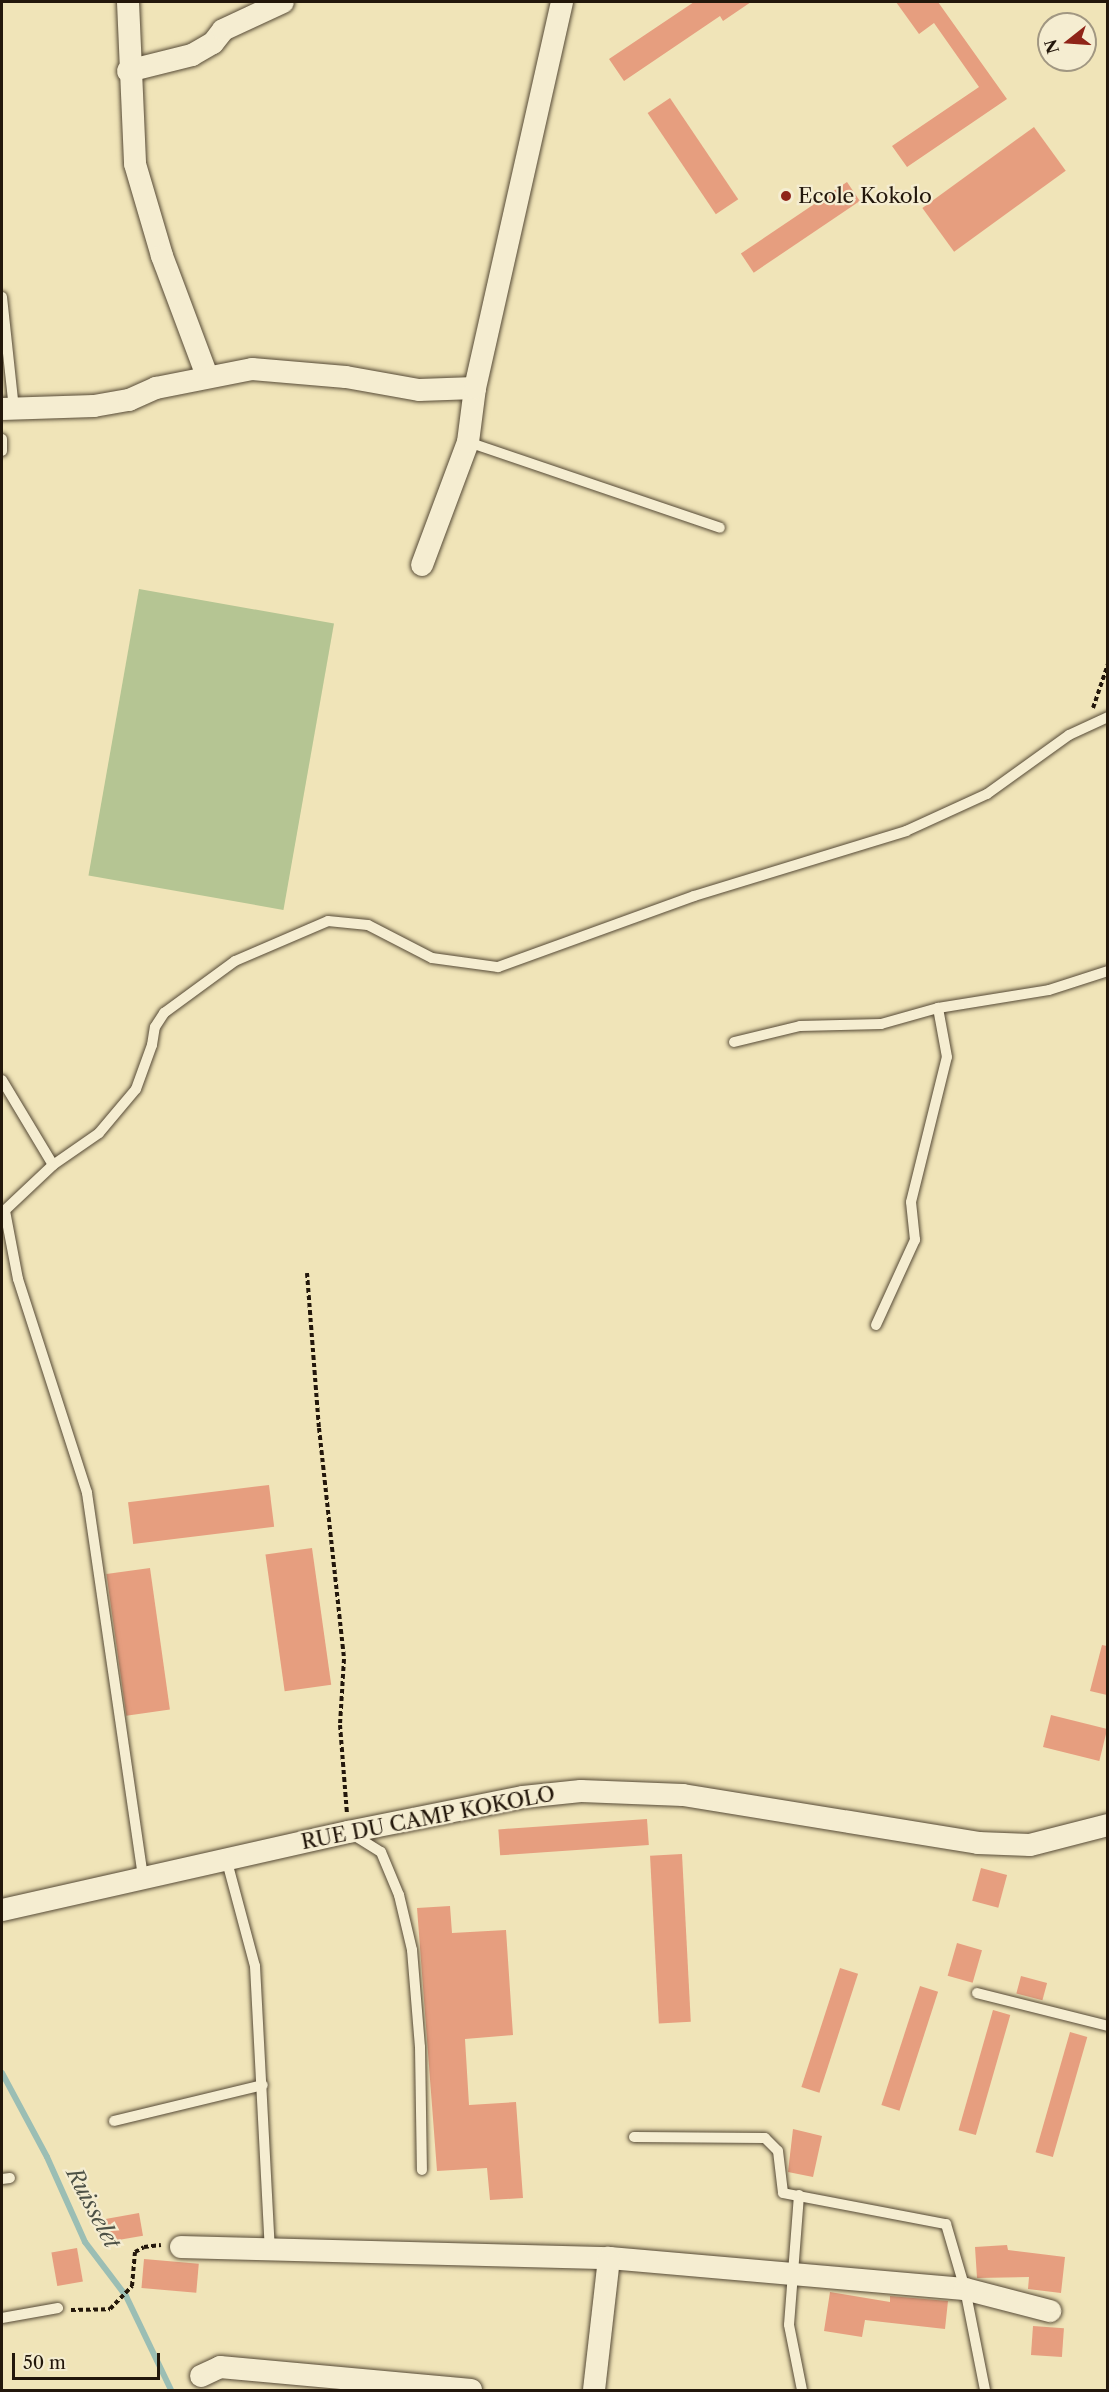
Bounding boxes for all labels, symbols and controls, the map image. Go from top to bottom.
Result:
north arrow [1037,12,1097,72]
text: N [1040,37,1063,56]
place label: Ecole Kokolo [798,183,932,209]
marker: Ecole Kokolo [779,189,793,203]
street label: RUE DU CAMP KOKOLO [299,1781,557,1855]
water label: Ruisselet [61,2163,125,2253]
scale bar [15,2341,164,2379]
text: 50 m [23,2352,66,2374]

